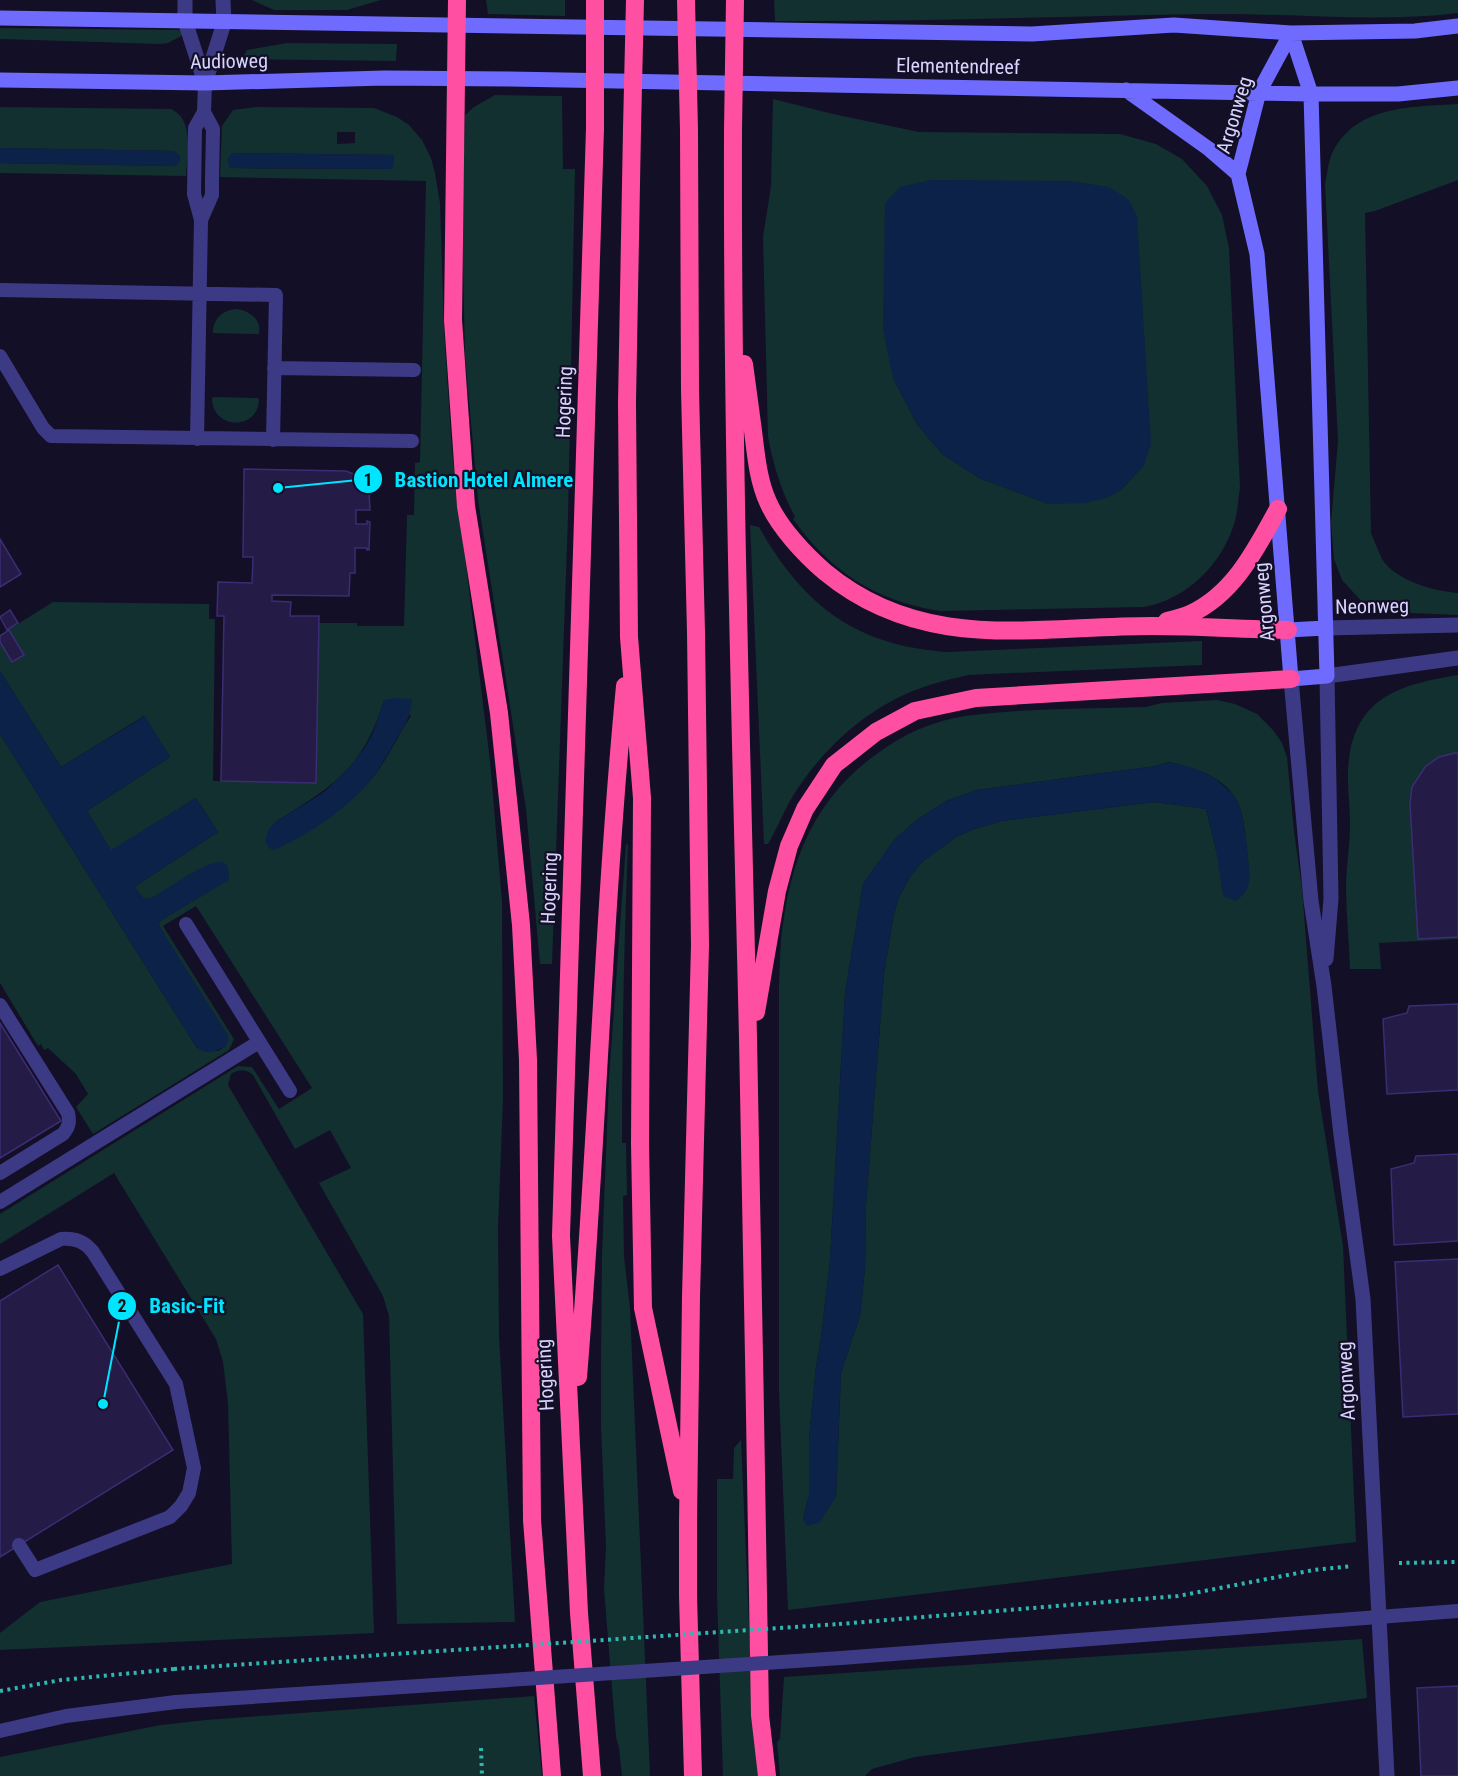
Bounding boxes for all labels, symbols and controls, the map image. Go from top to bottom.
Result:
street label: Audioweg [190,48,268,74]
street label: Elementendreef [896,53,1021,79]
street label: Argonweg [1211,74,1257,156]
street label: Hogering [551,366,577,438]
callout: Bastion Hotel Almere [353,460,586,499]
text: Bastion Hotel Almere [395,468,573,492]
text: 1 [363,469,373,490]
street label: Argonweg [1249,561,1279,643]
street label: Neonweg [1335,593,1409,619]
street label: Hogering [536,852,562,924]
callout: Basic-Fit [107,1286,236,1325]
text: Basic-Fit [149,1294,225,1318]
text: 2 [117,1295,127,1316]
street label: Hogering [531,1338,559,1412]
street label: Argonweg [1332,1341,1360,1421]

